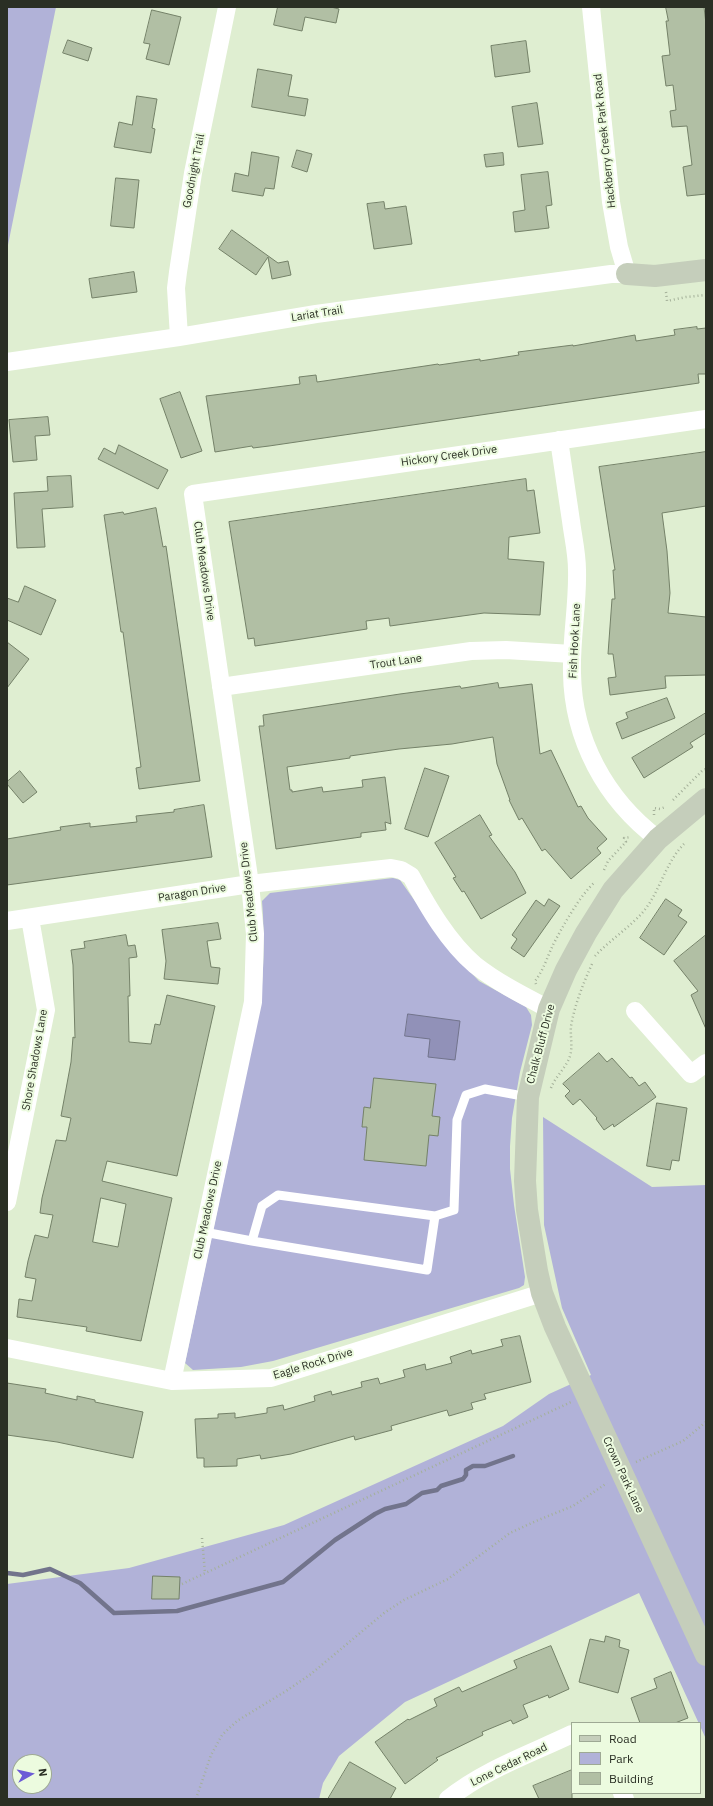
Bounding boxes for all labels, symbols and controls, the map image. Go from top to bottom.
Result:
street label: Hackberry Creek Park Road [591,73,619,209]
street label: Goodnight Trail [180,133,208,209]
street label: Lariat Trail [290,303,344,325]
street label: Hickory Creek Drive [400,443,498,469]
street label: Club Meadows Drive [190,520,218,622]
street label: Fish Hook Lane [566,603,584,679]
street label: Trout Lane [369,652,423,672]
street label: Club Meadows Drive [237,841,261,943]
street label: Paragon Drive [157,881,227,905]
street label: Chalk Bluff Drive [524,1003,558,1085]
street label: Shore Shadows Lane [20,1008,50,1112]
street label: Club Meadows Drive [191,1160,225,1260]
street label: Eagle Rock Drive [272,1346,354,1382]
street label: Crown Park Lane [600,1435,646,1515]
legend [571,1722,701,1794]
text: Road [609,1731,637,1746]
street label: Lone Cedar Road [469,1741,549,1789]
text: Park [609,1751,633,1766]
north arrow [12,1754,52,1794]
text: N [35,1768,50,1777]
text: Building [609,1771,653,1786]

